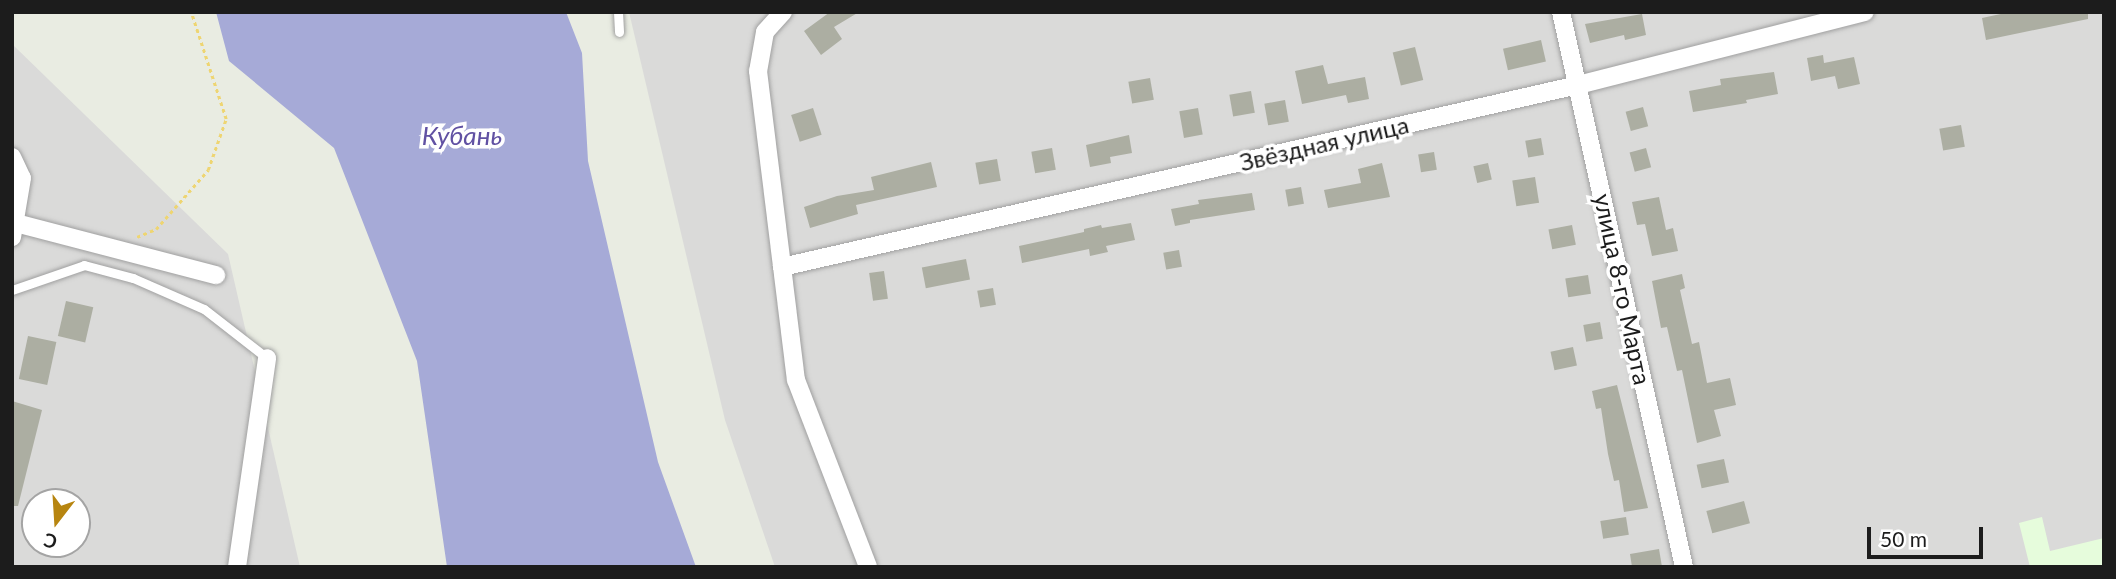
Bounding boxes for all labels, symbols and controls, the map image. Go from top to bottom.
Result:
street label: Звёздная улица [1237,110,1411,176]
water label: Кубань [422,120,502,152]
street label: улица 8-го Марта [1589,191,1657,387]
north arrow [21,488,91,558]
scale bar [1871,512,1986,556]
text: 50 m [1880,526,1927,551]
text: С [41,529,60,554]

